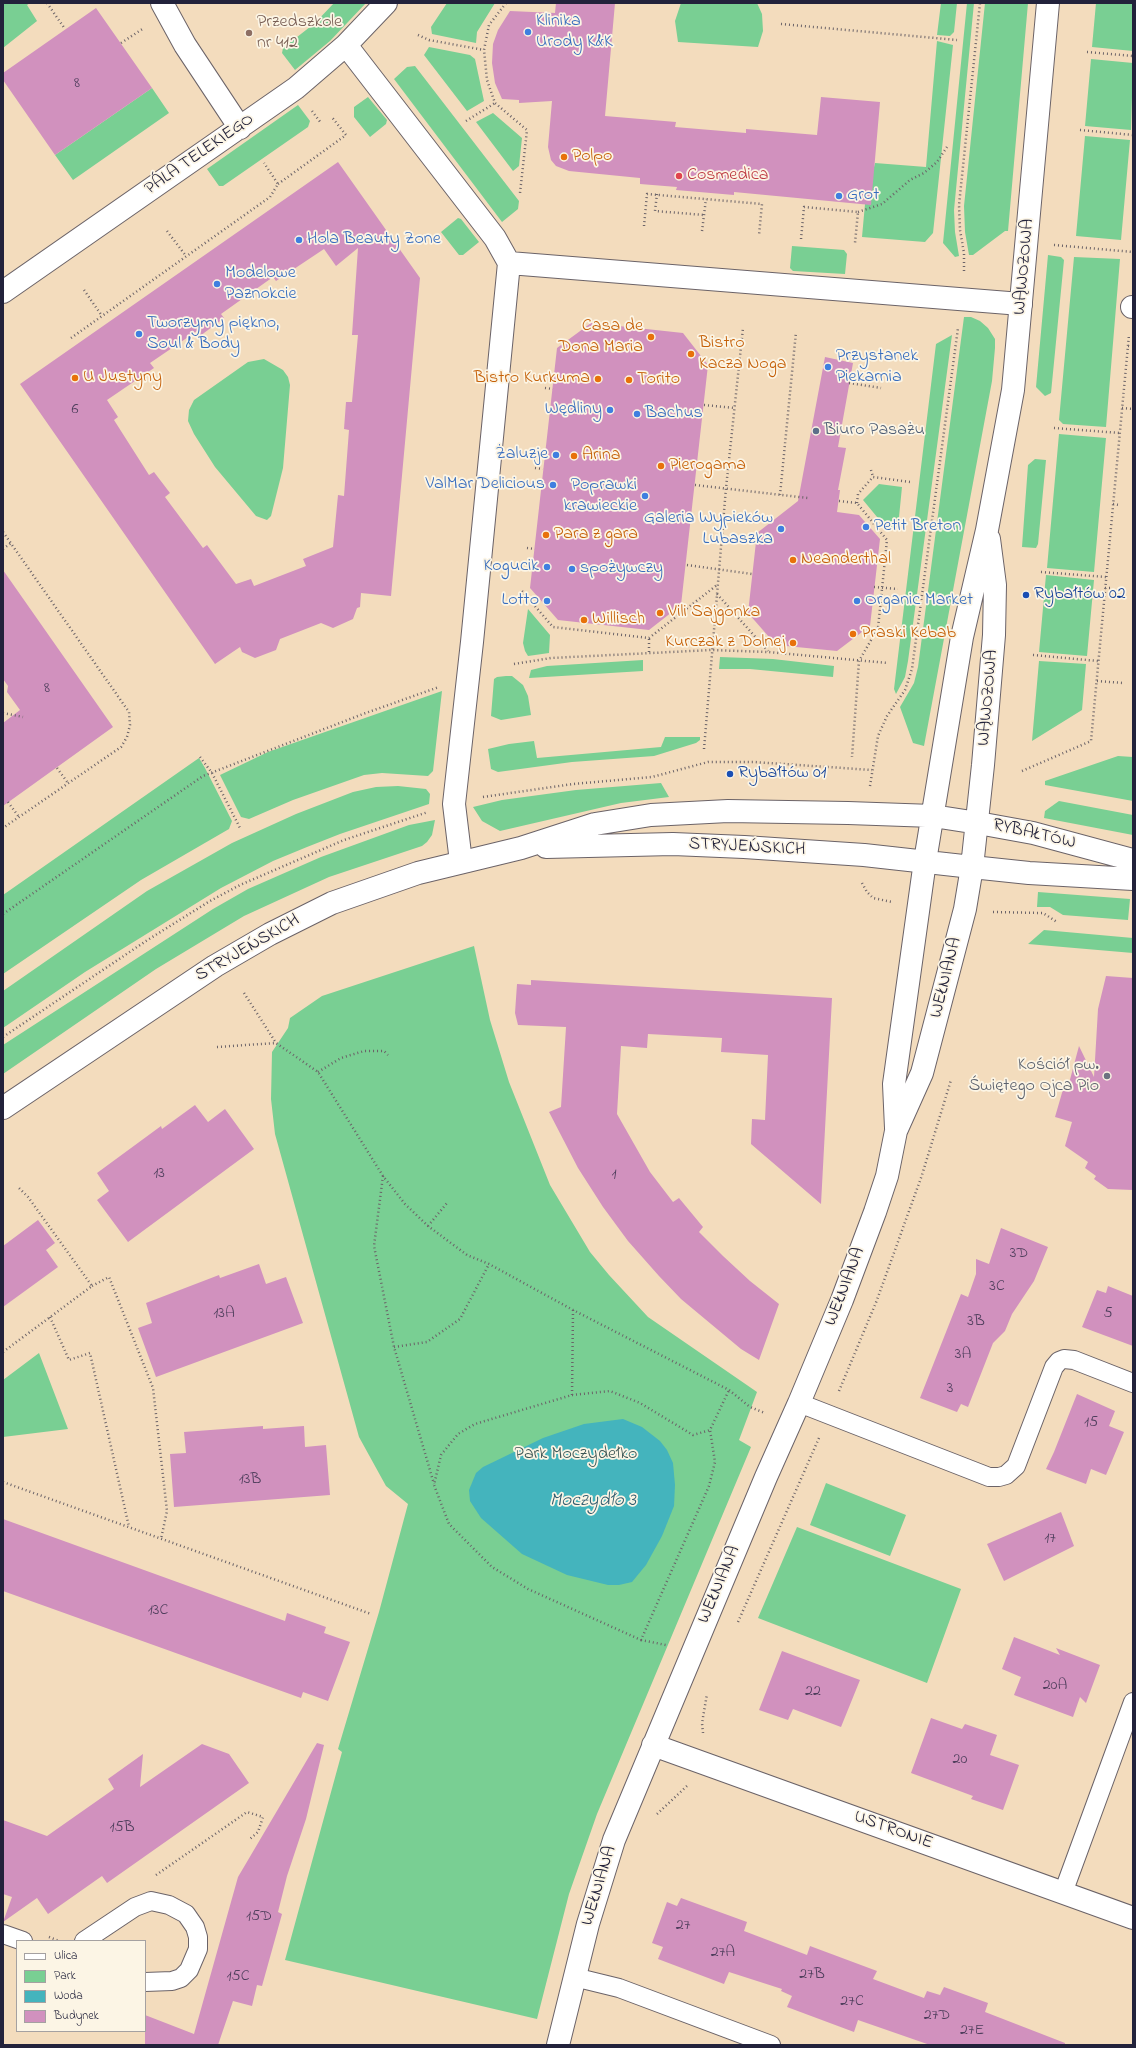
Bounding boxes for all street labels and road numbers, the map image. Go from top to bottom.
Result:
street label: PÁLA TELEKIEGO [141,109,259,201]
street label: WĄWOZOWA [1010,218,1040,316]
street label: WĄWOZOWA [974,649,1004,747]
street label: RYBAŁTÓW [991,815,1077,855]
street label: STRYJEŃSKICH [688,834,806,862]
street label: STRYJEŃSKICH [192,910,304,988]
street label: WEŁNIANA [927,935,967,1021]
street label: WEŁNIANA [821,1245,871,1329]
street label: WEŁNIANA [694,1543,746,1627]
street label: USTRONIE [851,1807,935,1855]
street label: WEŁNIANA [578,1844,622,1928]

